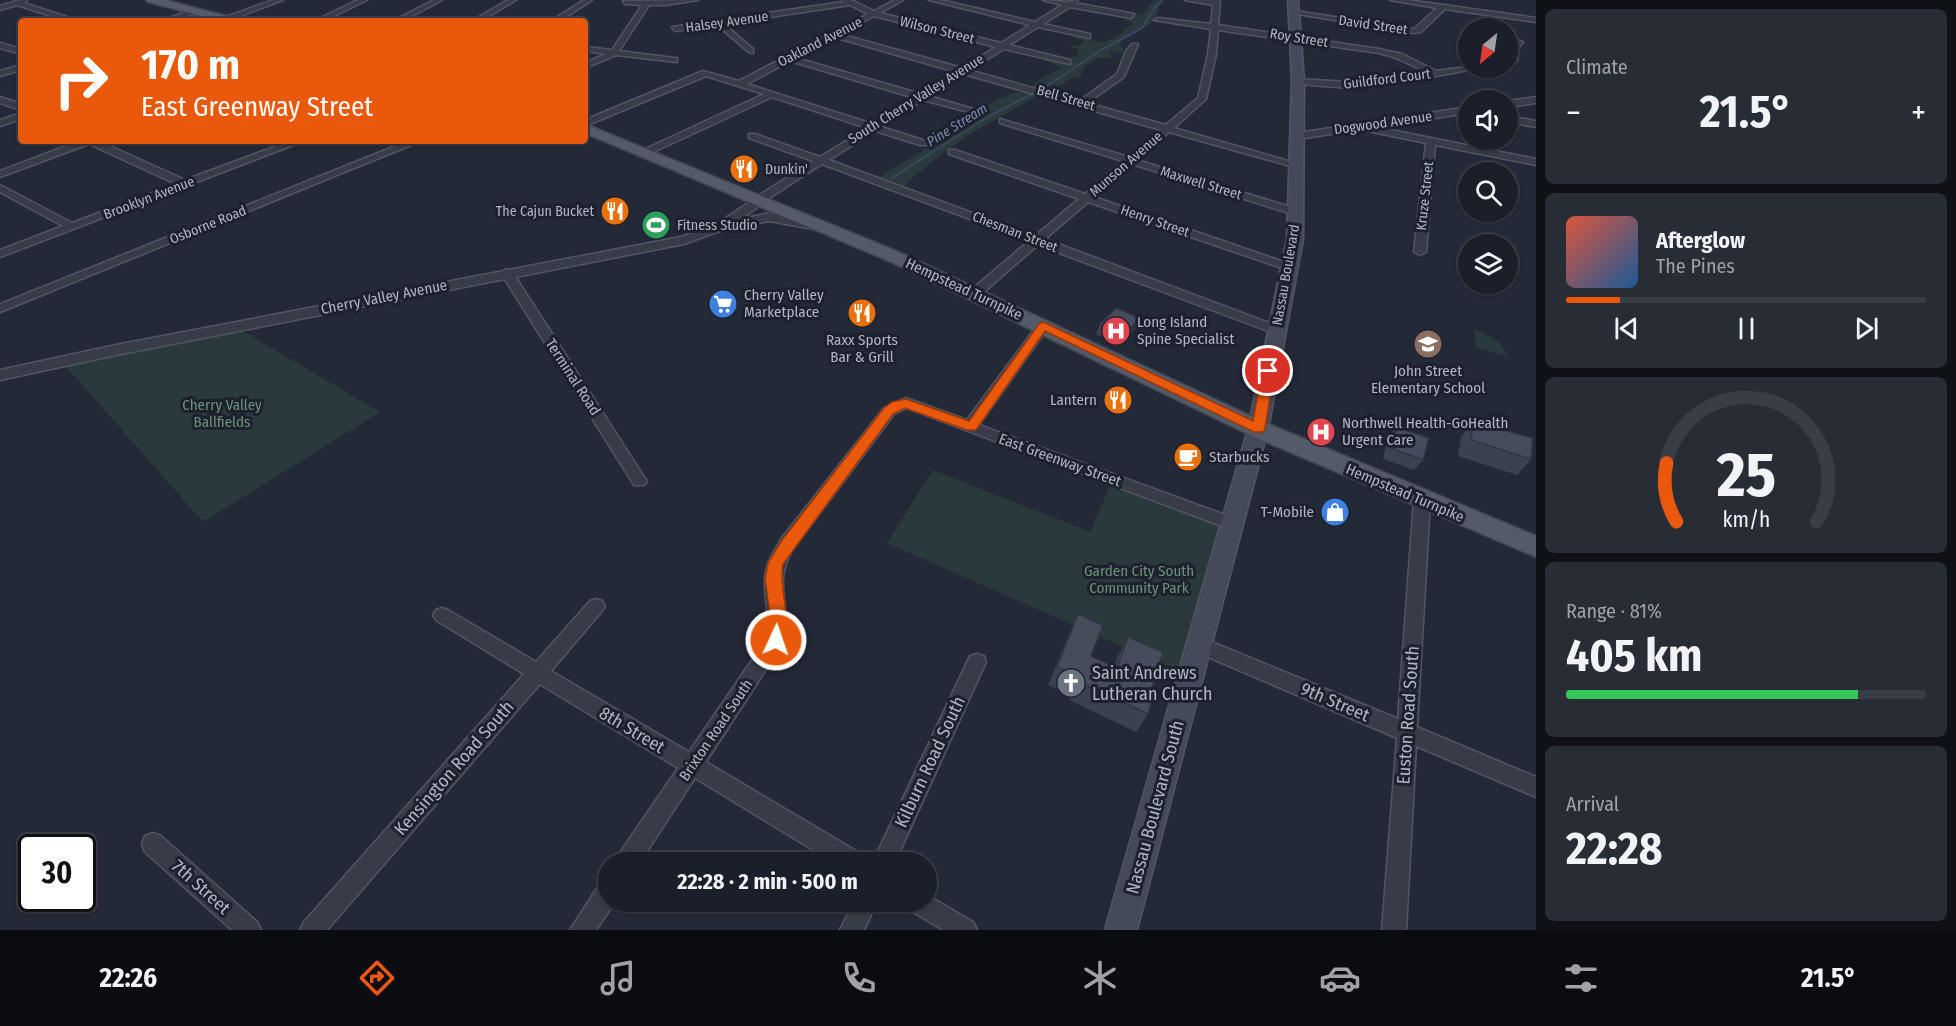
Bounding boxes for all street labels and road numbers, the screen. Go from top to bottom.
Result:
street label: Halsey Avenue [685,8,770,36]
street label: David Street [1337,12,1409,38]
street label: Oakland Avenue [775,13,865,71]
street label: Wilson Street [898,13,976,48]
street label: Roy Street [1269,25,1330,51]
street label: South Cherry Valley Avenue [845,50,987,148]
street label: Guildford Court [1342,65,1432,93]
street label: Bell Street [1035,82,1097,115]
street label: Dogwood Avenue [1333,108,1433,138]
street label: Munson Avenue [1086,128,1166,200]
street label: Kruze Street [1413,160,1437,232]
street label: Maxwell Street [1158,163,1244,204]
street label: Brooklyn Avenue [101,173,197,223]
street label: Henry Street [1118,201,1192,241]
street label: Osborne Road [167,202,249,248]
street label: Chesman Street [970,208,1060,256]
street label: Nassau Boulevard [1269,223,1303,327]
street label: Hempstead Turnpike [903,254,1025,324]
street label: Cherry Valley Avenue [319,276,449,318]
street label: Terminal Road [542,335,604,419]
street label: East Greenway Street [996,429,1124,491]
street label: Hempstead Turnpike [1343,460,1467,526]
street label: Euston Road South [1392,645,1424,785]
street label: Brixton Road South [675,676,757,784]
street label: 9th Street [1297,678,1373,726]
street label: Kilburn Road South [890,693,970,831]
street label: Kensington Road South [389,696,519,840]
street label: 8th Street [595,702,669,758]
street label: Nassau Boulevard South [1121,718,1189,896]
street label: 7th Street [167,855,235,919]

